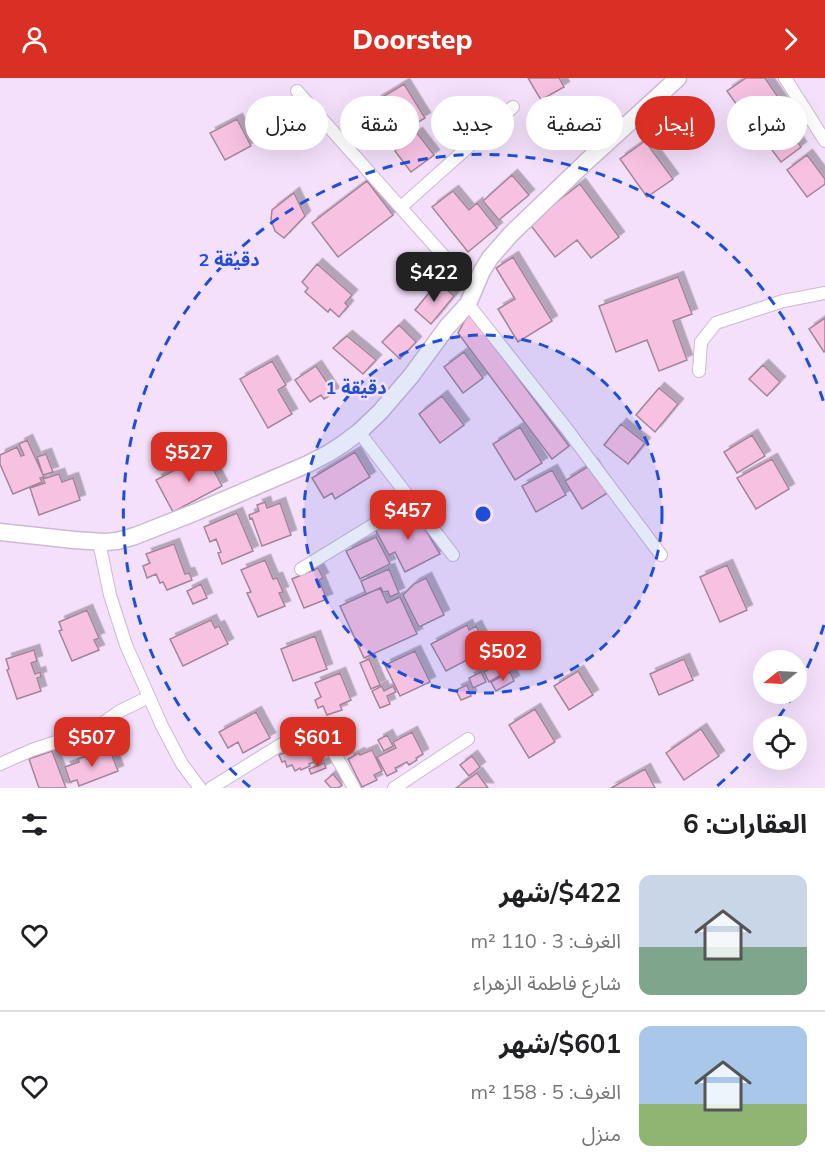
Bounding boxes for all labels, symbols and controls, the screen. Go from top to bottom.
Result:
text: Doorstep [352,22,473,56]
icon: person [18,23,51,56]
icon: forward [774,23,807,56]
chip: منزل [245,96,328,150]
chip: شقة [340,96,419,150]
chip: جديد [431,96,514,150]
chip: تصفية [526,96,623,150]
chip: إيجار [635,96,715,150]
chip: شراء [727,96,807,150]
text: 2 دقيقة [198,248,260,271]
pin: $422 [398,252,470,303]
text: $422 [410,259,458,284]
text: 1 دقيقة [325,376,387,399]
pin: $527 [153,432,225,483]
text: $527 [165,439,213,464]
pin: $457 [372,490,444,541]
text: $457 [384,497,432,522]
centre of rings [473,504,493,524]
pin: $502 [467,631,539,682]
text: $502 [479,638,527,663]
north arrow [753,650,807,704]
map controls [753,650,807,770]
button: locate [753,716,807,770]
pin: $507 [56,717,128,768]
pin: $601 [282,717,354,768]
text: $507 [68,724,116,749]
text: $601 [294,724,342,749]
text: العقارات: 6 [683,807,807,840]
icon: filters [18,808,51,841]
text: $422/شهر [499,876,621,909]
icon: home [687,899,759,971]
icon: heart [18,919,51,952]
text: الغرف: 3 · 110 m² [470,928,621,953]
text: شارع فاطمة الزهراء [473,970,621,995]
text: $601/شهر [499,1027,621,1060]
icon: home [687,1050,759,1122]
icon: heart [18,1070,51,1103]
text: الغرف: 5 · 158 m² [470,1079,621,1104]
text: منزل [582,1121,621,1146]

